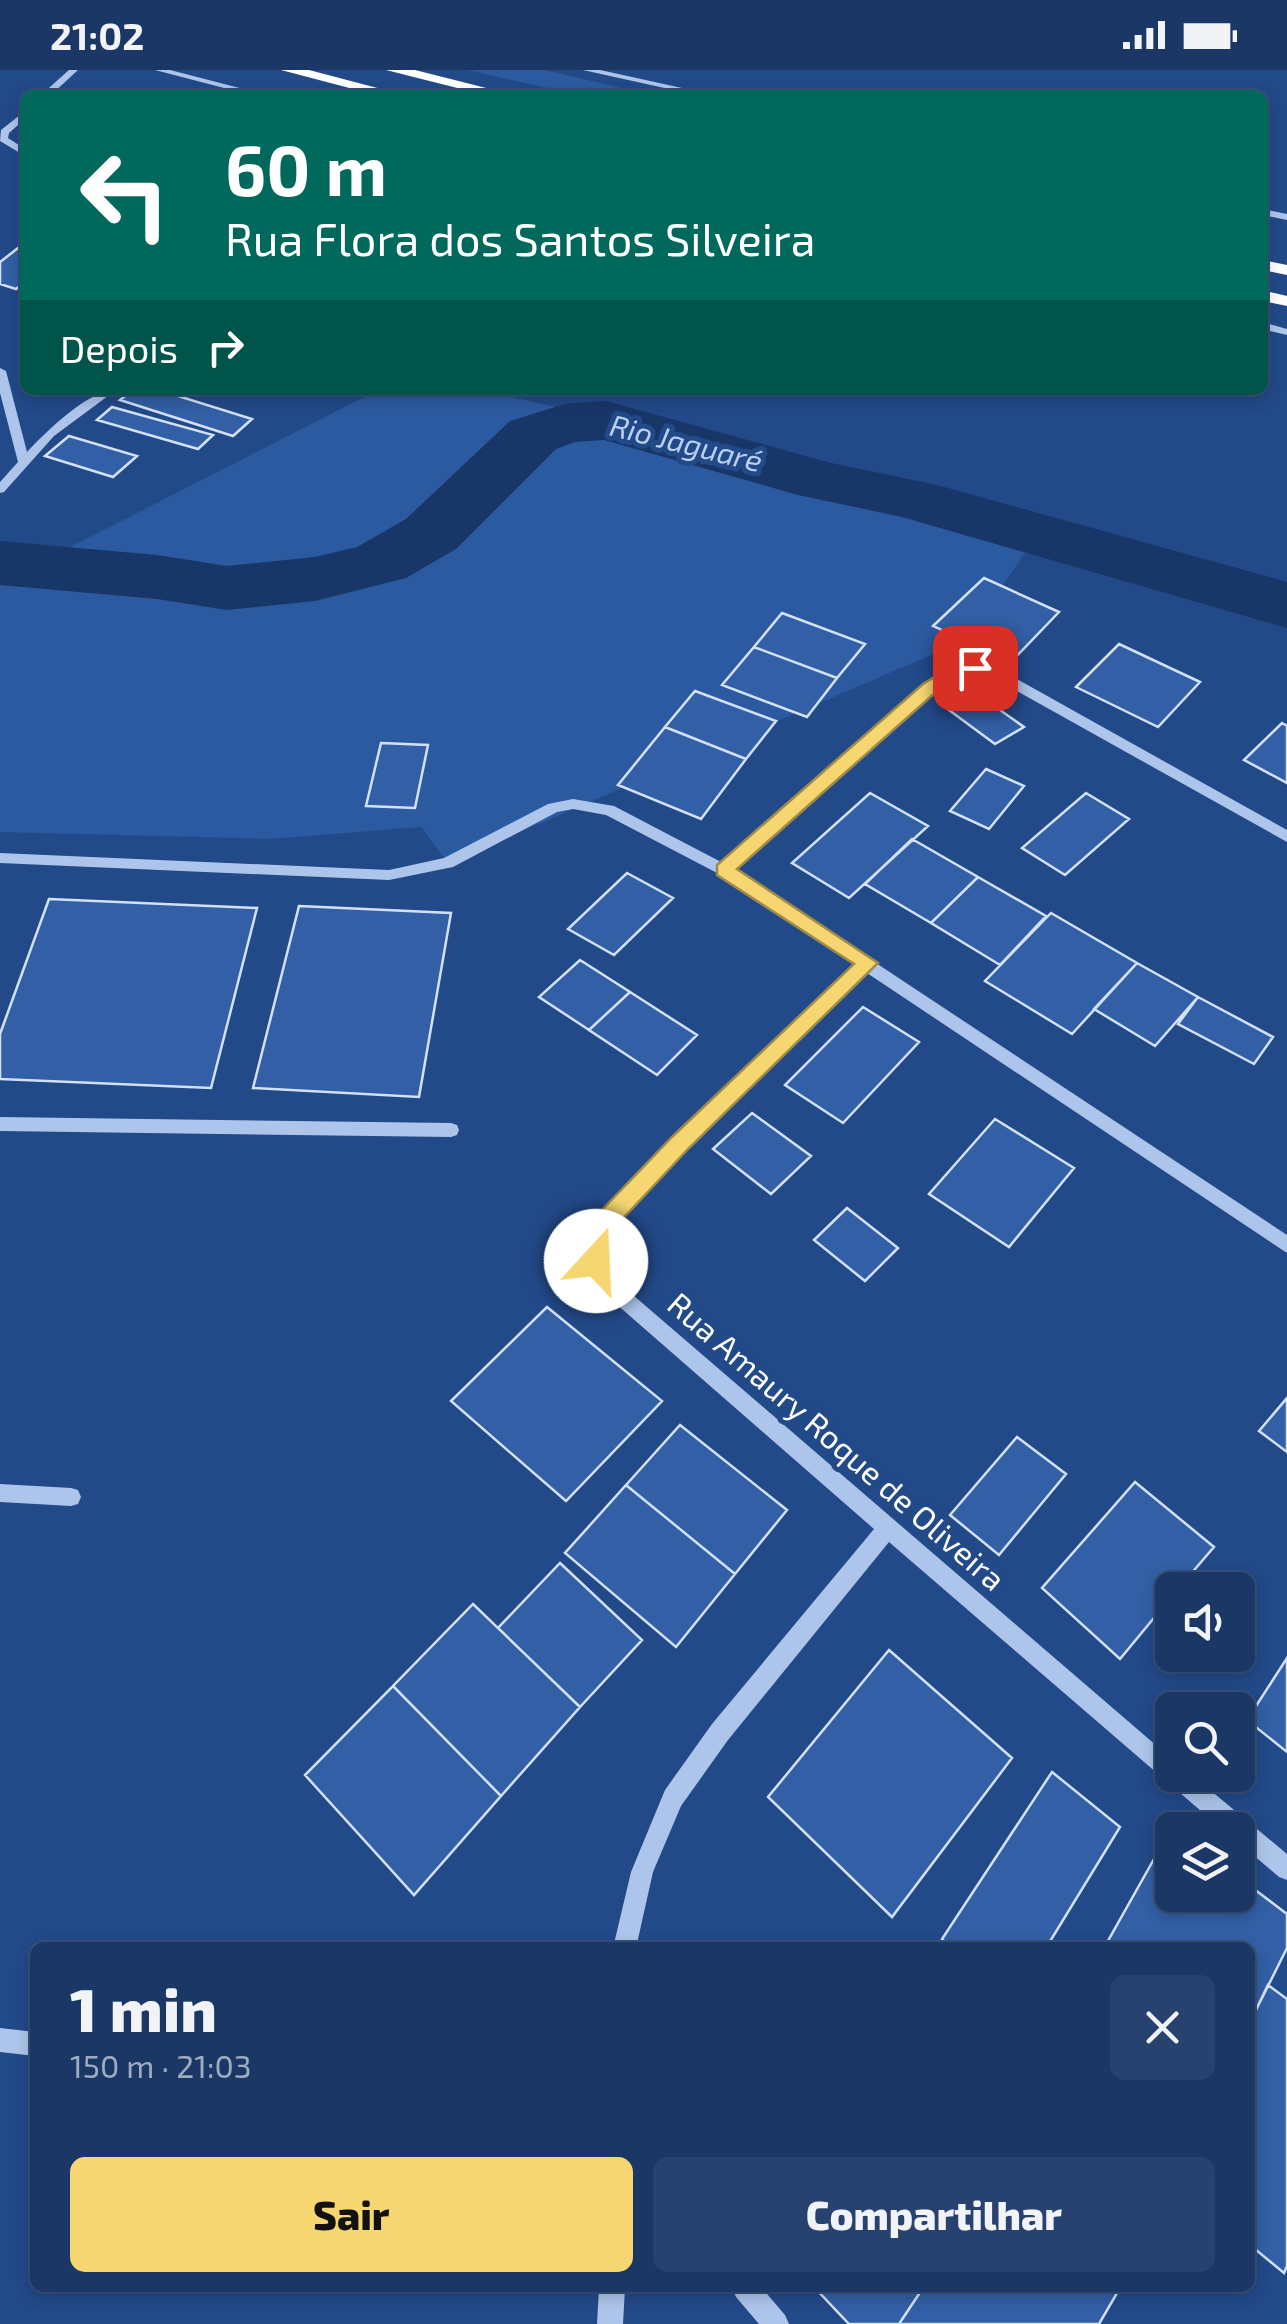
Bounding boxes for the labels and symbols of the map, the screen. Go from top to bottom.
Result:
water label: Rio Jaguaré [607,406,766,478]
pin [933,626,1018,711]
position arrow [544,1209,648,1313]
street label: Rua Amaury Roque de Oliveira [661,1284,1014,1597]

